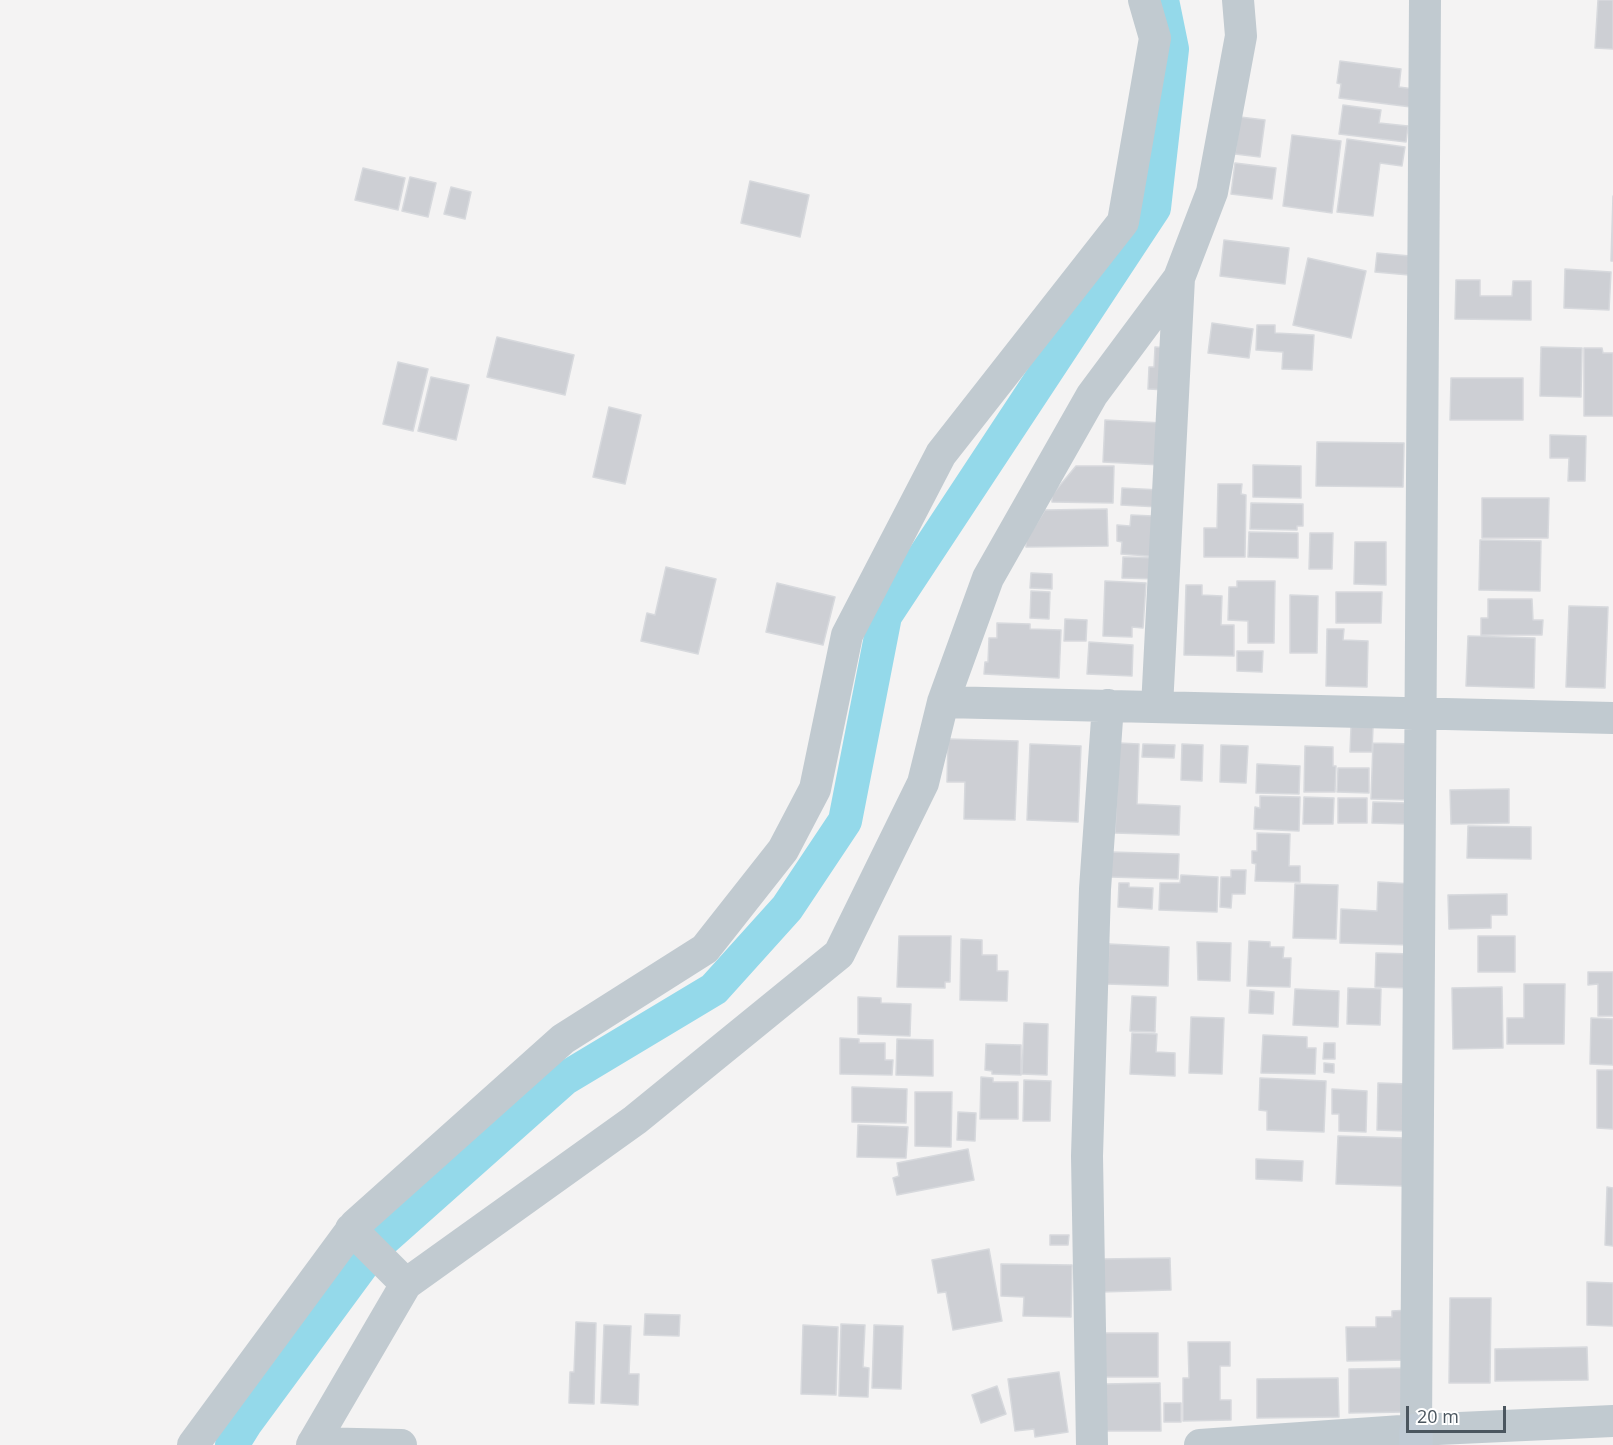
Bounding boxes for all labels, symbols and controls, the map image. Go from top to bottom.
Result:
scale bar [1409,1394,1510,1432]
text: 20 m [1417,1404,1459,1428]

